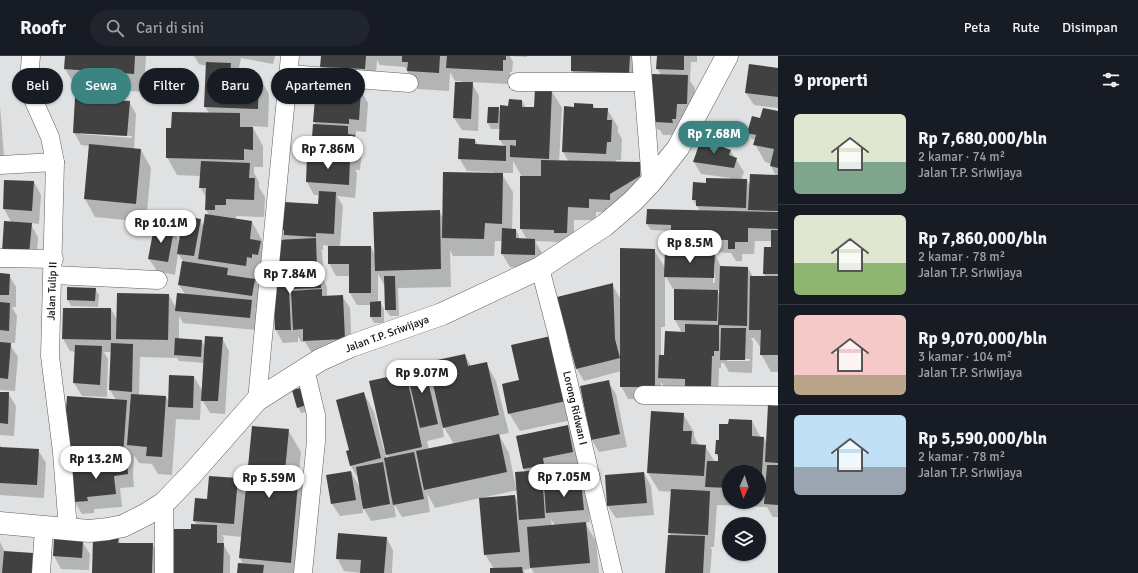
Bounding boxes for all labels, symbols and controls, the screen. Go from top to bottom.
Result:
search box [90,10,370,46]
text: Roofr [20,16,66,40]
icon: search [104,17,126,39]
text: Cari di sini [136,19,204,37]
text: Peta [964,19,990,36]
text: Rute [1012,19,1040,36]
text: Disimpan [1062,19,1118,36]
chip: Beli [12,68,63,104]
chip: Sewa [71,68,131,104]
chip: Filter [139,68,199,104]
chip: Baru [207,68,263,104]
chip: Apartemen [271,68,365,104]
icon: filters [1100,69,1122,91]
text: 9 properti [794,70,868,91]
pin: Rp 7.68M [673,121,755,155]
text: Rp 7.68M [687,126,741,142]
text: Rp 7,680,000/bln [918,128,1047,149]
icon: home [826,130,874,178]
pin: Rp 7.86M [287,136,369,170]
text: Rp 7.86M [301,141,355,157]
text: 2 kamar · 74 m² [918,149,1005,165]
text: Jalan T.P. Sriwijaya [918,165,1022,181]
pin: Rp 10.1M [120,210,202,244]
text: Rp 10.1M [134,215,188,231]
text: Rp 7,860,000/bln [918,228,1047,249]
pin: Rp 8.5M [653,230,727,264]
icon: home [826,231,874,279]
text: Rp 8.5M [667,235,713,251]
text: 2 kamar · 78 m² [918,249,1005,265]
street label: Jalan Tulip II [44,261,60,321]
pin: Rp 7.84M [249,261,331,295]
text: Jalan T.P. Sriwijaya [918,265,1022,281]
text: Rp 7.84M [263,266,317,282]
street label: Jalan T.P. Sriwijaya [343,313,431,355]
text: Rp 9,070,000/bln [918,328,1047,349]
icon: home [826,331,874,379]
text: 3 kamar · 104 m² [918,349,1012,365]
pin: Rp 9.07M [381,360,463,394]
text: Rp 9.07M [395,365,449,381]
text: Jalan T.P. Sriwijaya [918,365,1022,381]
street label: Lorong Ridwan I [560,370,590,446]
text: Rp 5,590,000/bln [918,428,1047,449]
icon: home [826,431,874,479]
pin: Rp 13.2M [55,446,137,480]
text: 2 kamar · 78 m² [918,449,1005,465]
text: Rp 13.2M [69,451,123,467]
pin: Rp 7.05M [523,464,605,498]
pin: Rp 5.59M [228,465,310,499]
north arrow [722,465,766,509]
map controls [722,465,766,561]
text: Jalan T.P. Sriwijaya [918,465,1022,481]
text: Rp 7.05M [537,469,591,485]
text: Rp 5.59M [242,470,296,486]
button: layers [722,517,766,561]

